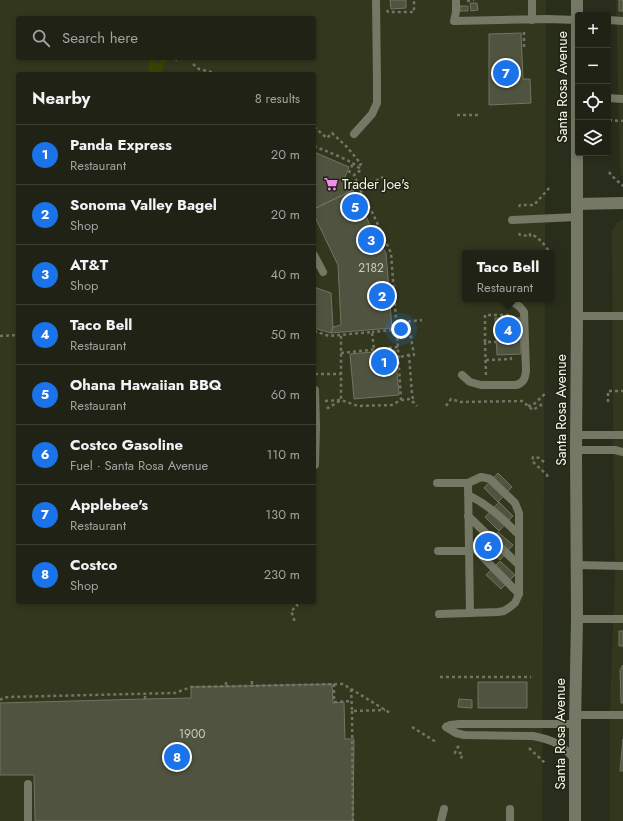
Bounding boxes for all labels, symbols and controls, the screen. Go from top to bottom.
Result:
map controls [575,12,611,156]
button: + [575,12,611,48]
search box [16,16,316,60]
icon: search [30,27,52,49]
text: Search here [62,27,138,49]
street label: Santa Rosa Avenue [552,31,572,143]
button: − [575,48,611,84]
pin: 7 [493,58,519,88]
button: locate [575,84,611,120]
text: Nearby [32,86,90,110]
text: 8 results [255,89,300,108]
button: layers [575,120,611,156]
text: Panda Express [70,134,172,156]
text: 1 [42,145,48,164]
text: 20 m [271,145,300,164]
text: Restaurant [70,156,126,175]
place label: Trader Joe's [342,174,410,194]
supermarket icon: Trader Joe's [323,176,339,192]
pin: 5 [342,192,368,222]
text: Sonoma Valley Bagel [70,194,217,216]
text: 2 [41,205,49,224]
text: 20 m [271,205,300,224]
text: Shop [70,216,98,235]
pin: 3 [358,225,384,255]
popup [462,250,554,302]
text: AT&T [70,254,108,276]
text: Taco Bell [477,256,539,278]
house number: 2182 [358,259,384,277]
text: 3 [41,265,49,284]
text: 40 m [271,265,300,284]
text: Shop [70,276,98,295]
text: Restaurant [477,278,533,297]
pin: 2 [369,281,395,311]
text: Taco Bell [70,314,132,336]
pin: 4 [495,315,521,345]
your location [391,319,411,339]
text: 4 [40,325,50,344]
text: 50 m [271,325,300,344]
text: Restaurant [70,336,126,355]
pin: 1 [371,347,397,377]
street label: Santa Rosa Avenue [551,354,571,466]
text: Ohana Hawaiian BBQ [70,374,222,396]
text: 5 [41,385,49,404]
text: 60 m [271,385,300,404]
text: Restaurant [70,396,126,415]
text: Costco Gasoline [70,434,183,456]
text: 6 [41,445,49,464]
text: 110 m [266,445,300,464]
text: Fuel · Santa Rosa Avenue [70,456,208,475]
text: Applebee's [70,494,148,516]
text: 7 [41,505,49,524]
text: 130 m [265,505,300,524]
text: Restaurant [70,516,126,535]
pin: 6 [475,531,501,561]
text: Costco [70,554,117,576]
text: 8 [41,565,49,584]
text: 230 m [264,565,300,584]
text: Shop [70,576,98,595]
street label: Santa Rosa Avenue [550,678,570,790]
house number: 1900 [179,725,205,743]
pin: 8 [164,742,190,772]

